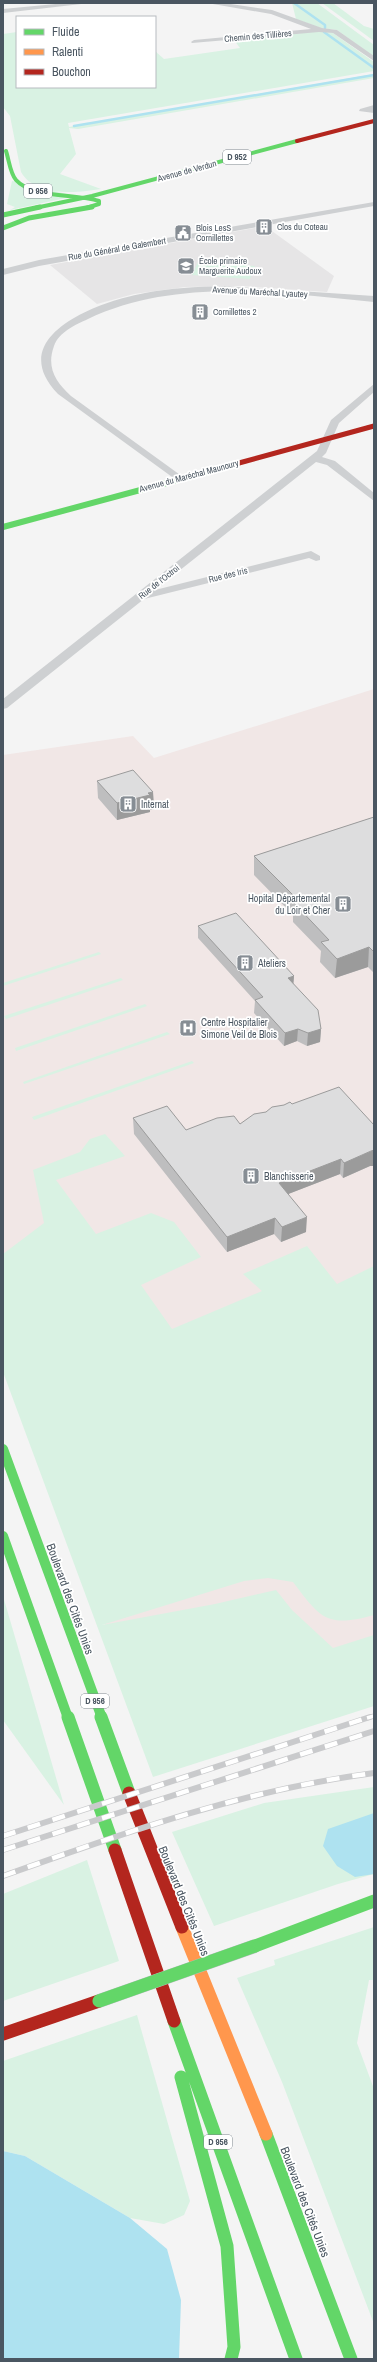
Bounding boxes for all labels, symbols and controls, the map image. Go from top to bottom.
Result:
legend [16,16,156,88]
text: Fluide [52,24,79,40]
street label: Chemin des Tillières [224,27,293,45]
text: Ralenti [52,44,83,60]
text: Bouchon [52,64,91,80]
road number: D 952 [223,150,251,164]
street label: Avenue de Verdun [155,157,218,185]
road number: D 956 [24,184,52,198]
building icon: Clos du Coteau [254,217,274,237]
place label: Clos du Coteau [277,221,328,233]
place label: Blois LesS Cornillettes [196,222,234,244]
public building icon: Blois LesS Cornillettes [173,223,193,243]
street label: Rue du Général de Galembert [67,235,167,263]
place label: École primaire Marguerite Audoux [199,255,262,277]
school or university icon: École primaire Marguerite Audoux [176,256,196,276]
street label: Avenue du Maréchal Lyautey [211,283,308,300]
building icon: Cornillettes 2 [190,302,210,322]
place label: Cornillettes 2 [213,306,256,318]
street label: Avenue du Maréchal Maunoury [137,457,240,495]
street label: Rue de l'Octroi [136,562,182,602]
street label: Rue des Iris [207,564,249,586]
building icon: Internat [118,794,138,814]
place label: Internat [141,798,170,811]
place label: Hopital Départemental du Loir et Cher [248,892,330,917]
building icon: Hopital Départemental du Loir et Cher [333,894,353,914]
building icon: Ateliers [235,953,255,973]
place label: Ateliers [257,957,286,970]
place label: Centre Hospitalier Simone Veil de Blois [201,1016,277,1041]
hospital icon: Centre Hospitalier Simone Veil de Blois [178,1018,198,1038]
building icon: Blanchisserie [241,1166,261,1186]
place label: Blanchisserie [264,1170,314,1183]
street label: Boulevard des Cités Unies [42,1541,98,1657]
road number: D 956 [81,1694,109,1708]
street label: Boulevard des Cités Unies [155,1844,213,1958]
road number: D 956 [204,2135,232,2149]
street label: Boulevard des Cités Unies [277,2144,333,2260]

